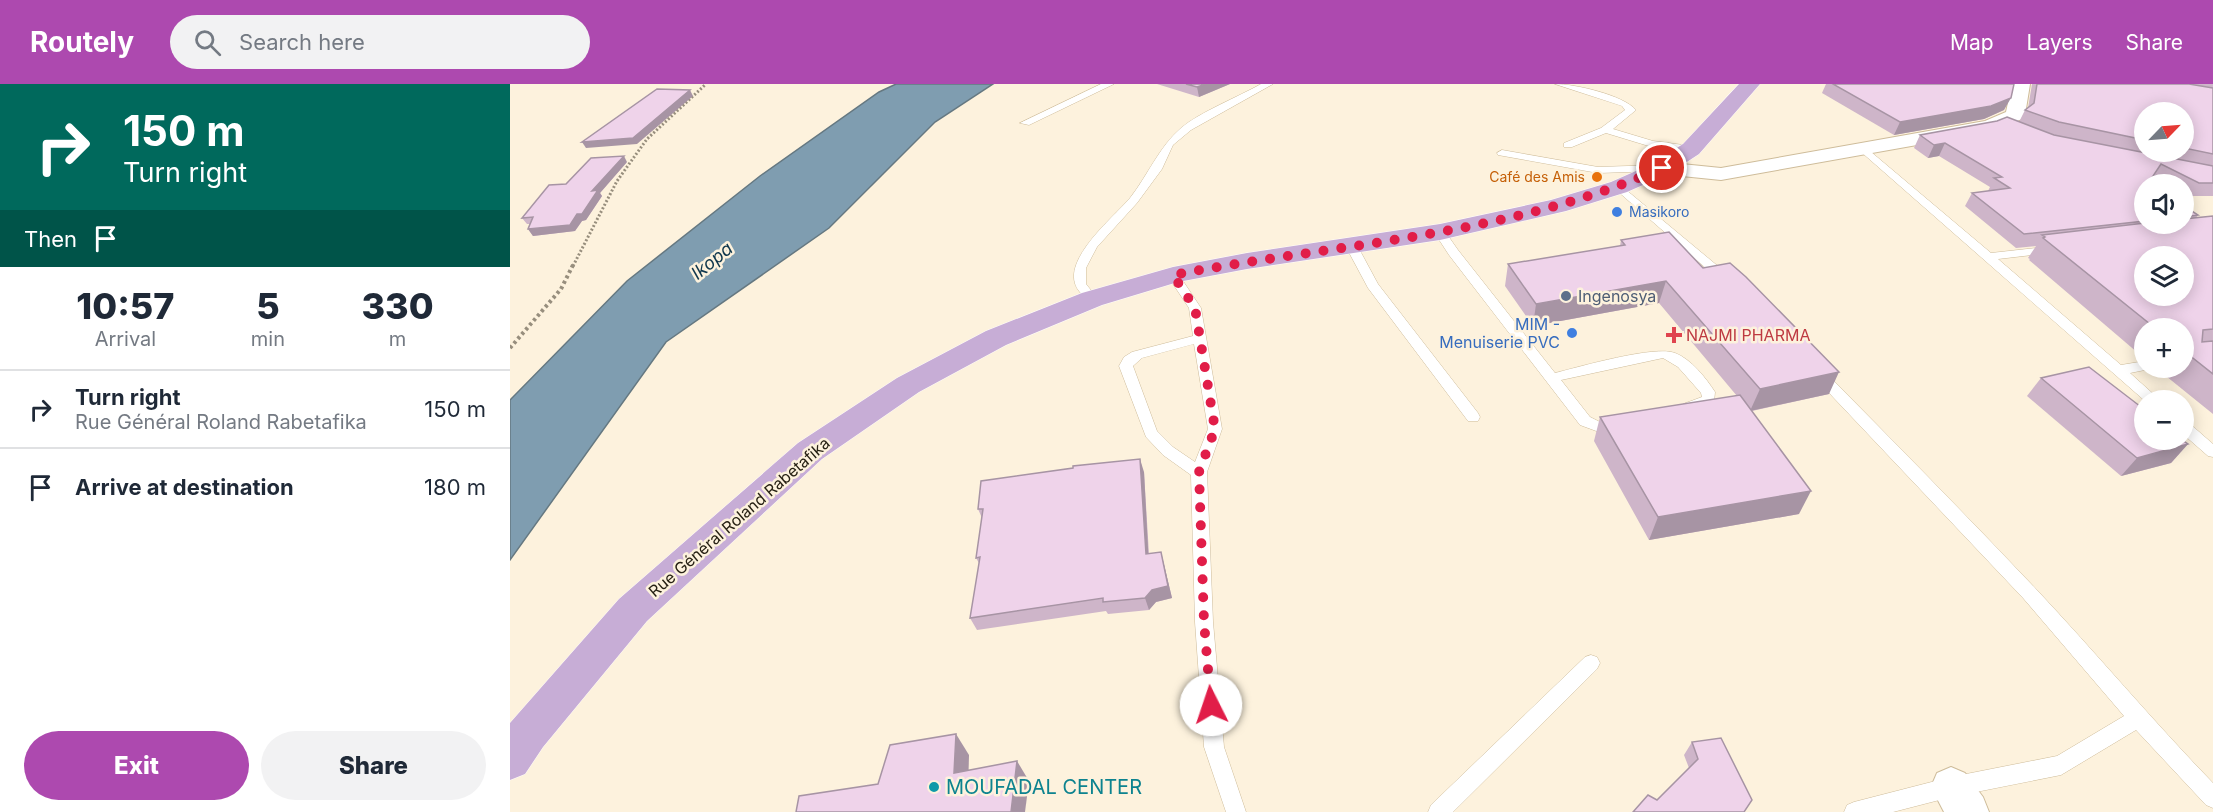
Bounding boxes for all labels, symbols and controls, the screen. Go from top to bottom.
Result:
search box [170,15,590,69]
text: Routely [30,25,134,59]
icon: search [191,26,224,59]
text: Search here [239,29,365,55]
text: Map [1950,30,1994,55]
text: Layers [2027,30,2093,55]
text: Share [2126,30,2183,55]
north arrow [2134,102,2194,162]
map controls [2134,102,2194,450]
text: 150 m [123,105,245,156]
icon: right [24,108,102,186]
pin [1636,142,1687,193]
icon: arrive [1645,151,1678,184]
text: Turn right [123,156,247,189]
place label: Café des Amis [1489,168,1585,185]
marker: Café des Amis [1590,170,1604,184]
button: sound [2134,174,2194,234]
place label: Masikoro [1629,203,1689,220]
marker: Masikoro [1610,205,1624,219]
icon: arrive [89,222,122,255]
text: Then [24,226,77,252]
water label: Ikopa [687,238,737,284]
button: layers [2134,246,2194,306]
text: 10:57 [76,284,174,328]
text: 5 [256,284,280,328]
text: 330 [361,284,434,328]
place label: Ingenosya [1578,286,1656,306]
marker: Ingenosya [1559,289,1573,303]
place label: MIM - Menuiserie PVC [1439,314,1560,352]
button: + [2134,318,2194,378]
place label: NAJMI PHARMA [1686,325,1810,345]
marker: MIM - Menuiserie PVC [1565,326,1579,340]
text: Arrival [95,327,156,351]
text: min [251,327,285,351]
text: m [389,327,406,351]
marker: NAJMI PHARMA [1667,328,1681,342]
text: Turn right [75,384,181,410]
button: − [2134,390,2194,450]
icon: right [24,393,57,426]
text: 150 m [424,396,486,422]
text: Rue Général Roland Rabetafika [75,410,367,434]
street label: Rue Général Roland Rabetafika [644,433,834,601]
icon: arrive [24,471,57,504]
text: Arrive at destination [75,474,294,500]
text: 180 m [424,474,486,500]
position arrow [1179,673,1243,737]
button: Exit [24,731,249,800]
button: Share [261,731,486,800]
place label: MOUFADAL CENTER [946,775,1142,799]
marker: MOUFADAL CENTER [927,780,941,794]

